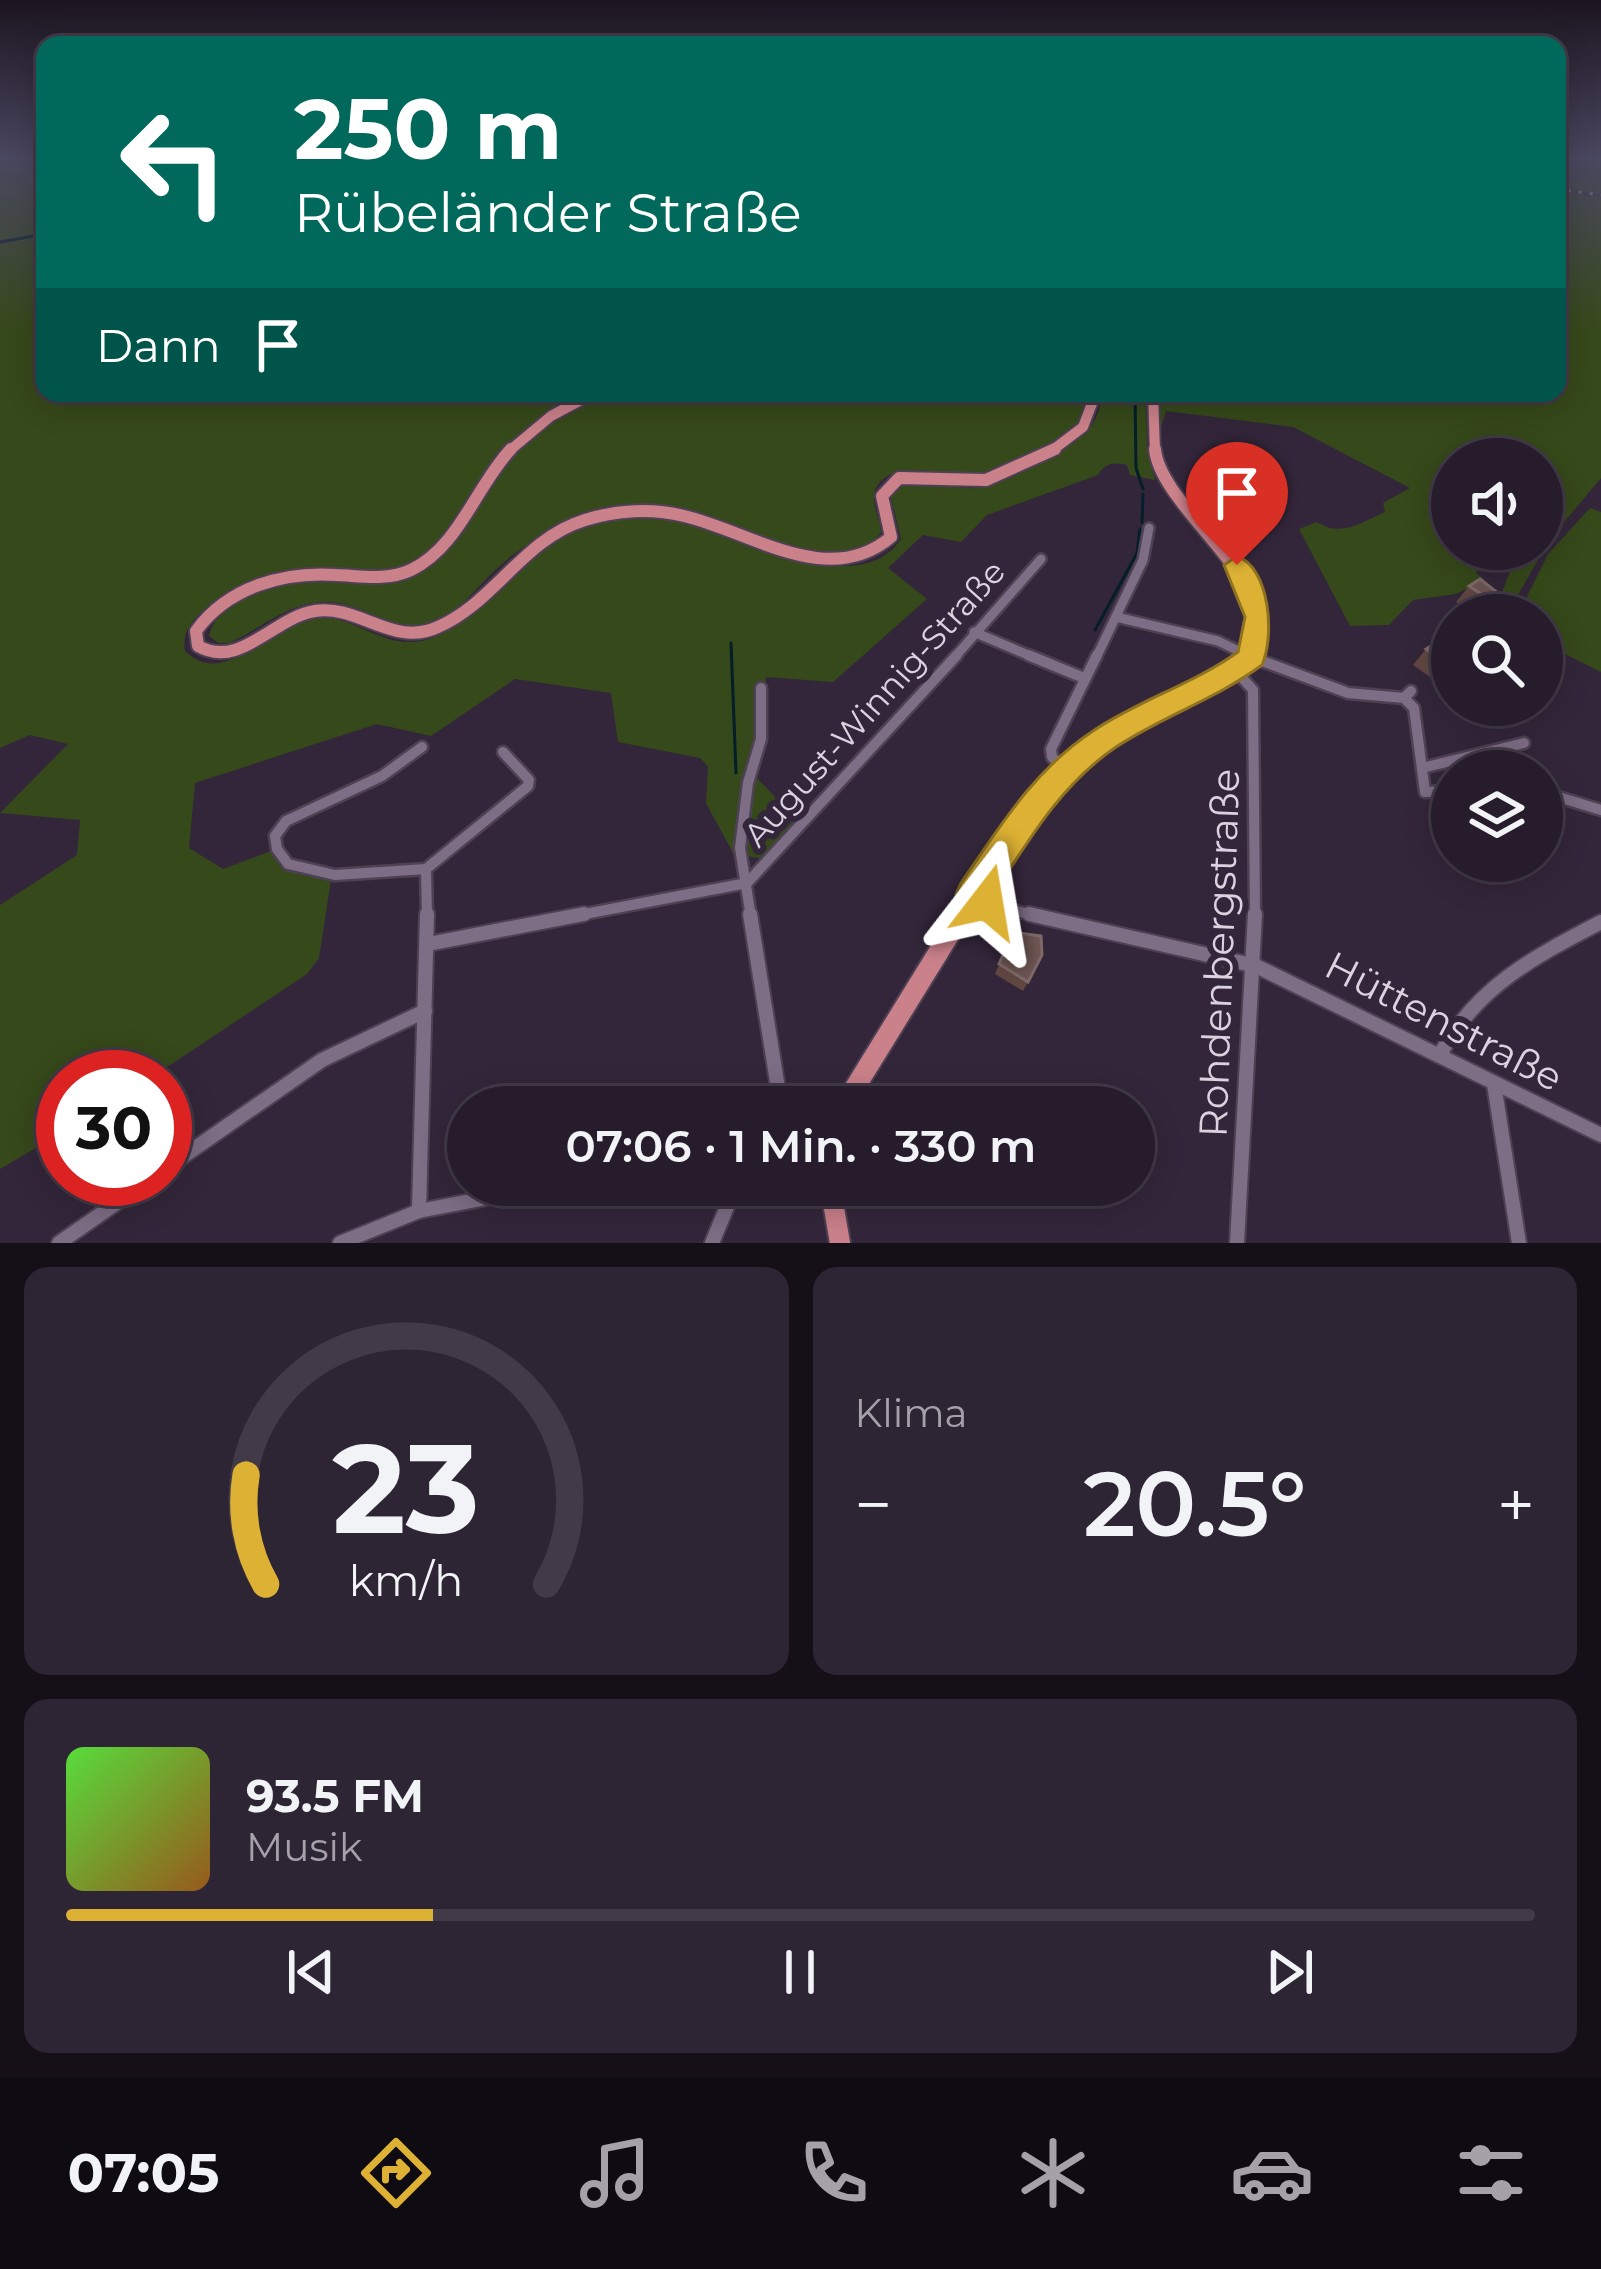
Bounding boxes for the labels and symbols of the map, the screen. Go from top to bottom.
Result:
pin [1186,442,1288,565]
street label: August-Winnig-Straße [735,552,1013,854]
street label: Rohdenbergstraße [1189,768,1249,1138]
position arrow [924,839,1050,965]
street label: Hüttenstraße [1317,941,1571,1101]
speed limit sign: 30 [36,1050,192,1206]

